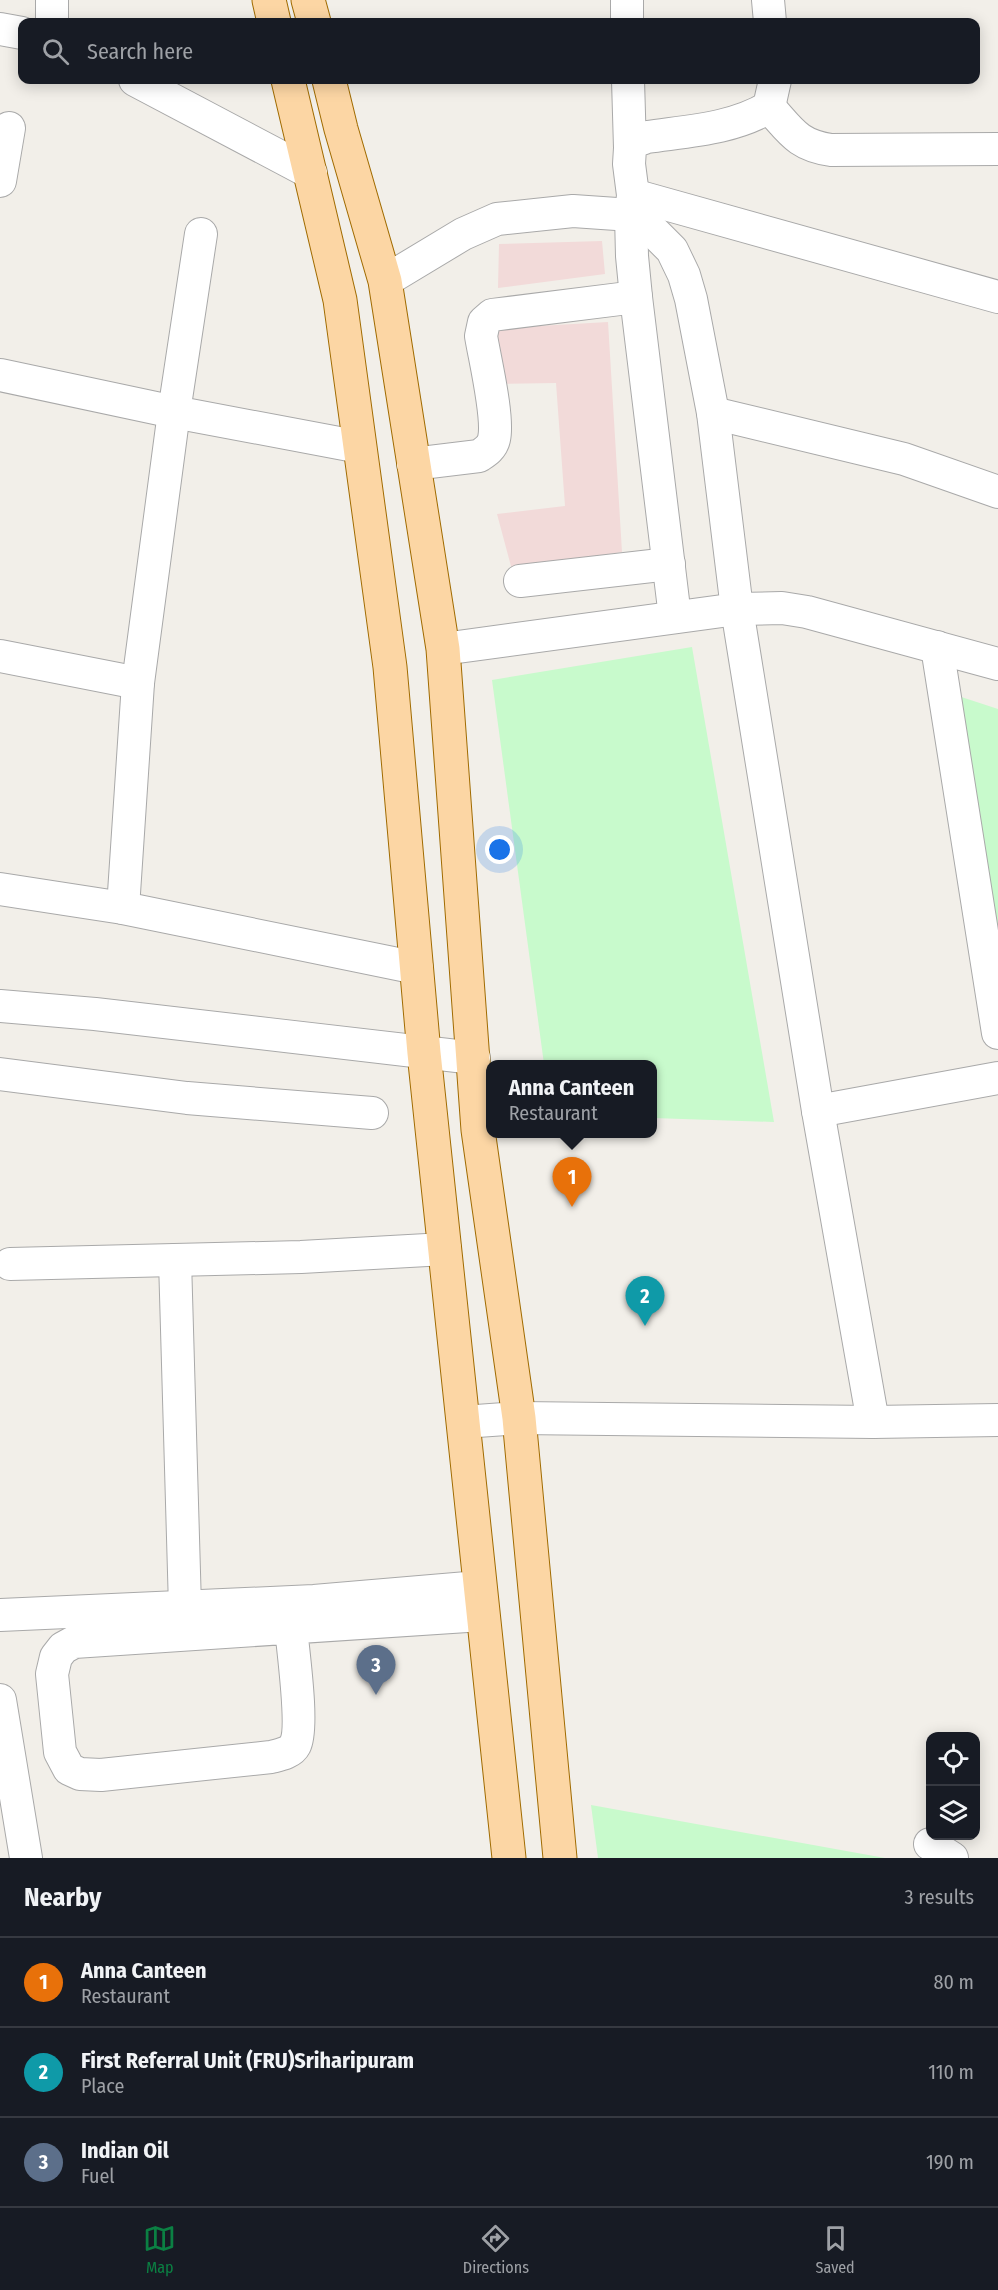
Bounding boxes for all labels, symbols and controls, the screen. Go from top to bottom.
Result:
search box [18,18,980,84]
icon: search [39,35,72,68]
text: Search here [87,38,193,65]
your location [485,835,514,864]
popup [486,1060,657,1138]
text: Anna Canteen [509,1074,634,1101]
text: Restaurant [509,1101,598,1125]
pin: 1 [552,1158,592,1207]
pin: 2 [626,1276,664,1326]
pin: 3 [356,1646,395,1695]
map controls [926,1732,980,1840]
button: locate [926,1732,980,1786]
button: layers [926,1786,980,1840]
text: Nearby [24,1882,101,1913]
text: 3 results [905,1885,974,1909]
text: Anna Canteen [81,1957,206,1984]
text: 1 [39,1970,48,1994]
text: 80 m [934,1970,974,1994]
text: Restaurant [81,1984,170,2008]
text: First Referral Unit (FRU)Sriharipuram [81,2047,414,2074]
text: 2 [39,2060,48,2084]
text: 110 m [928,2060,974,2084]
text: Place [81,2074,124,2098]
text: Indian Oil [81,2137,169,2164]
text: 3 [39,2150,48,2174]
text: 190 m [926,2150,974,2174]
text: Fuel [81,2164,115,2188]
tab: Map [143,2222,176,2277]
tab: Directions [463,2222,529,2277]
tab: Saved [816,2222,855,2277]

